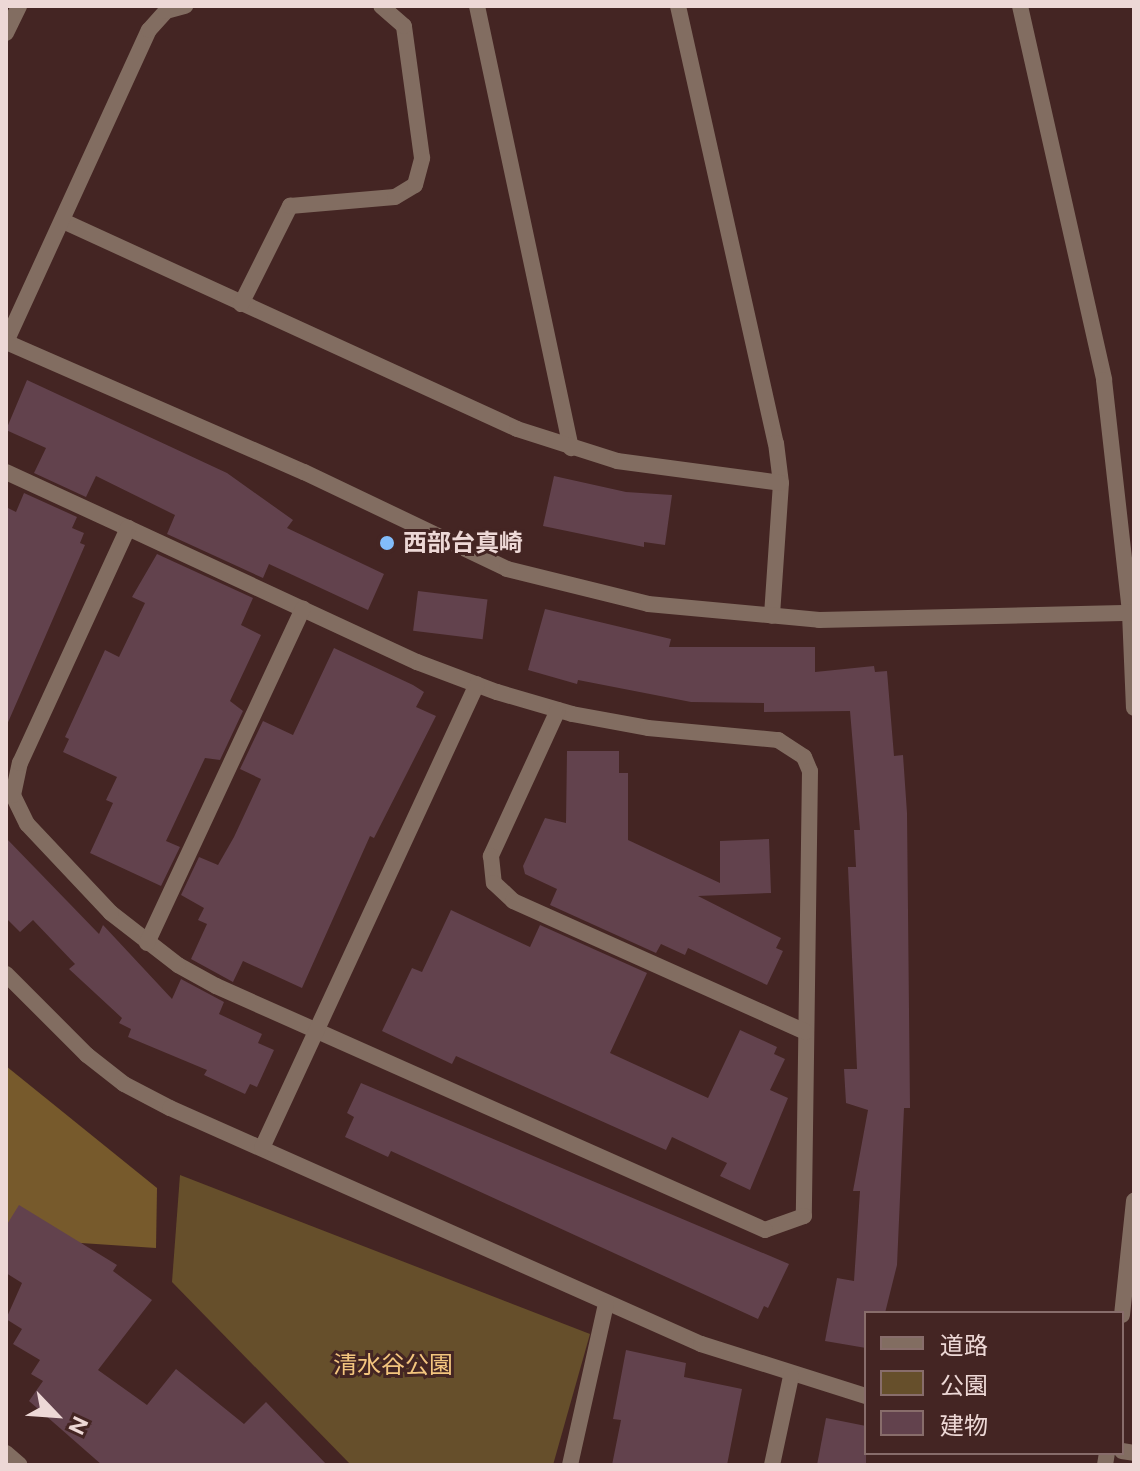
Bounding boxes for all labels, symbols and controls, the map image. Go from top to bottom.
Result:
place label: 西部台真崎 [403,529,523,557]
marker: 西部台真崎 [378,534,396,552]
legend [864,1311,1124,1455]
text: 道路 [940,1331,988,1360]
park label: 清水谷公園 [333,1351,453,1379]
text: 公園 [940,1371,988,1400]
north arrow [16,1375,96,1455]
text: 建物 [940,1411,988,1440]
text: N [62,1412,94,1439]

